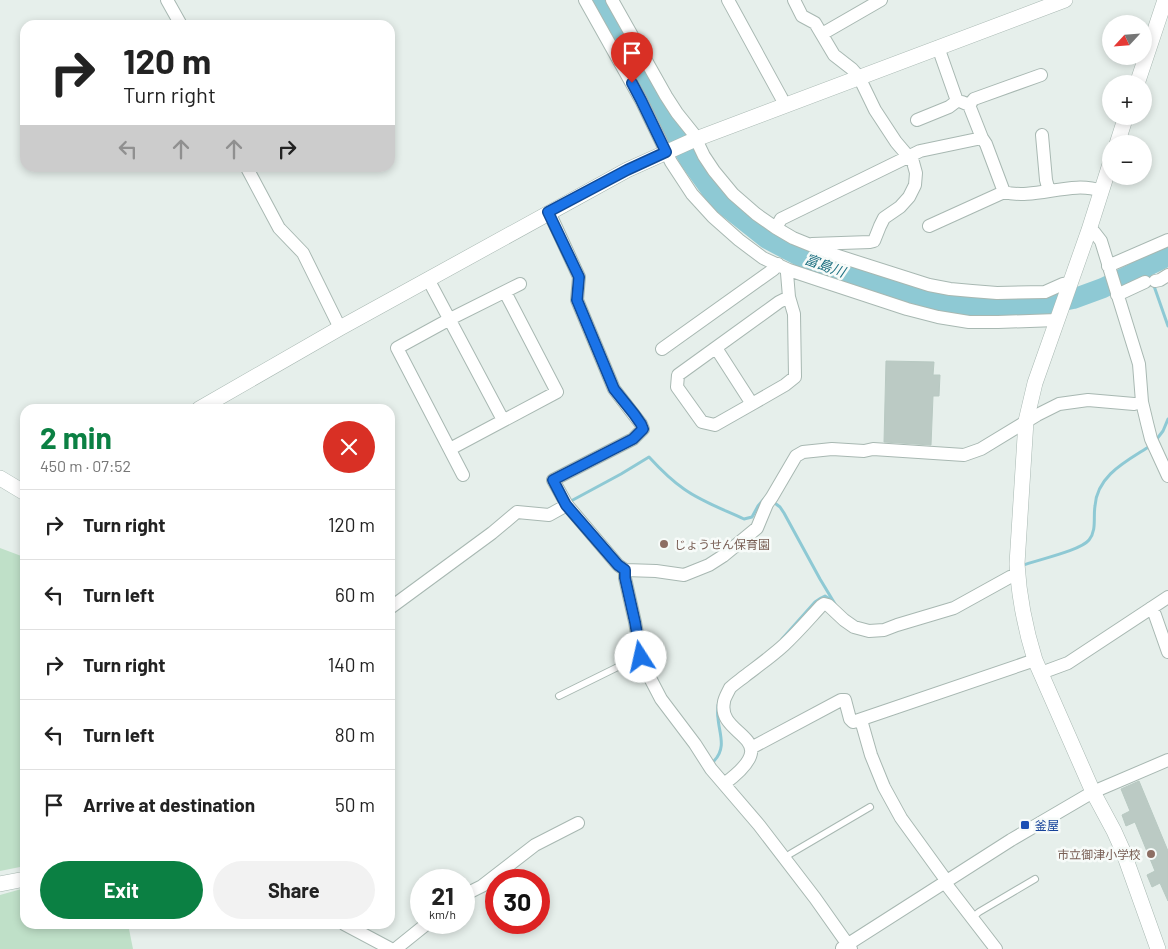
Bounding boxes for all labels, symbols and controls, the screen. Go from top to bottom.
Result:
north arrow [1102,15,1152,65]
map controls [1102,15,1152,185]
pin [611,32,653,83]
text: 120 m [123,39,211,81]
icon: arrive [618,39,646,67]
icon: right [40,40,105,105]
button: + [1102,75,1152,125]
text: Turn right [123,81,216,107]
icon: left [114,135,142,163]
icon: ahead [167,135,195,163]
icon: ahead [220,135,248,163]
icon: right [273,135,301,163]
button: − [1102,135,1152,185]
water label: 富島川 [802,250,850,281]
text: 2 min [40,419,112,455]
button: close [323,421,375,473]
text: 450 m · 07:52 [40,456,131,475]
icon: right [40,511,68,539]
text: Turn right [83,513,165,536]
text: 120 m [328,513,375,536]
place label: じょうせん保育園 [674,537,770,551]
marker: じょうせん保育園 [658,538,670,550]
icon: left [40,581,68,609]
text: Turn left [83,583,154,606]
text: 60 m [335,583,375,606]
position arrow [614,630,666,682]
icon: right [40,651,68,679]
text: Turn right [83,653,165,676]
text: 140 m [328,653,375,676]
icon: left [40,721,68,749]
text: Turn left [83,723,154,746]
text: 80 m [335,723,375,746]
icon: arrive [40,791,68,819]
text: Arrive at destination [83,793,255,816]
text: 50 m [335,793,375,816]
place label: 釜屋 [1035,818,1059,832]
marker: 釜屋 [1019,819,1031,831]
place label: 市立御津小学校 [1057,847,1141,861]
marker: 市立御津小学校 [1145,848,1157,860]
button: Exit [40,861,203,919]
button: Share [213,861,375,919]
speed limit sign: 30 [485,869,550,934]
text: 21 [431,880,454,910]
text: km/h [429,907,456,921]

